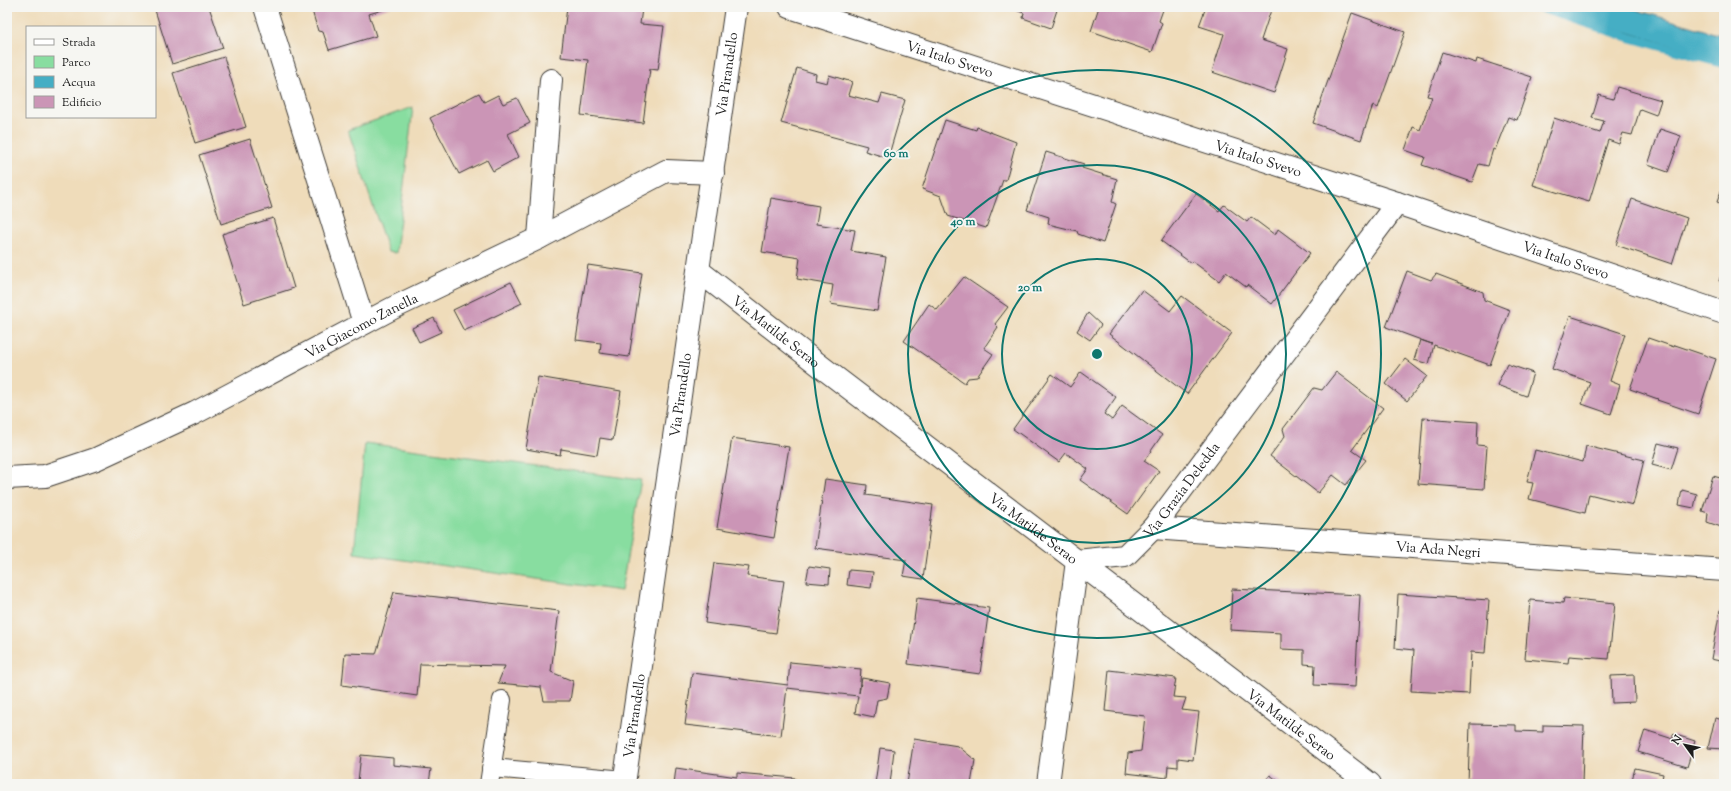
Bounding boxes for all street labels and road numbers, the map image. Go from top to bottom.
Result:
street label: Via Pirandello [712,31,744,118]
street label: Via Italo Svevo [903,37,996,84]
street label: Via Italo Svevo [1211,137,1304,184]
street label: Via Italo Svevo [1519,238,1612,286]
street label: Via Giacomo Zanella [302,289,422,365]
street label: Via Matilde Serao [727,292,824,374]
street label: Via Pirandello [666,351,698,439]
street label: Via Grazia Deledda [1140,439,1226,544]
street label: Via Matilde Serao [984,489,1081,570]
street label: Via Ada Negri [1395,538,1482,564]
street label: Via Pirandello [620,672,652,759]
street label: Via Matilde Serao [1242,686,1339,766]

